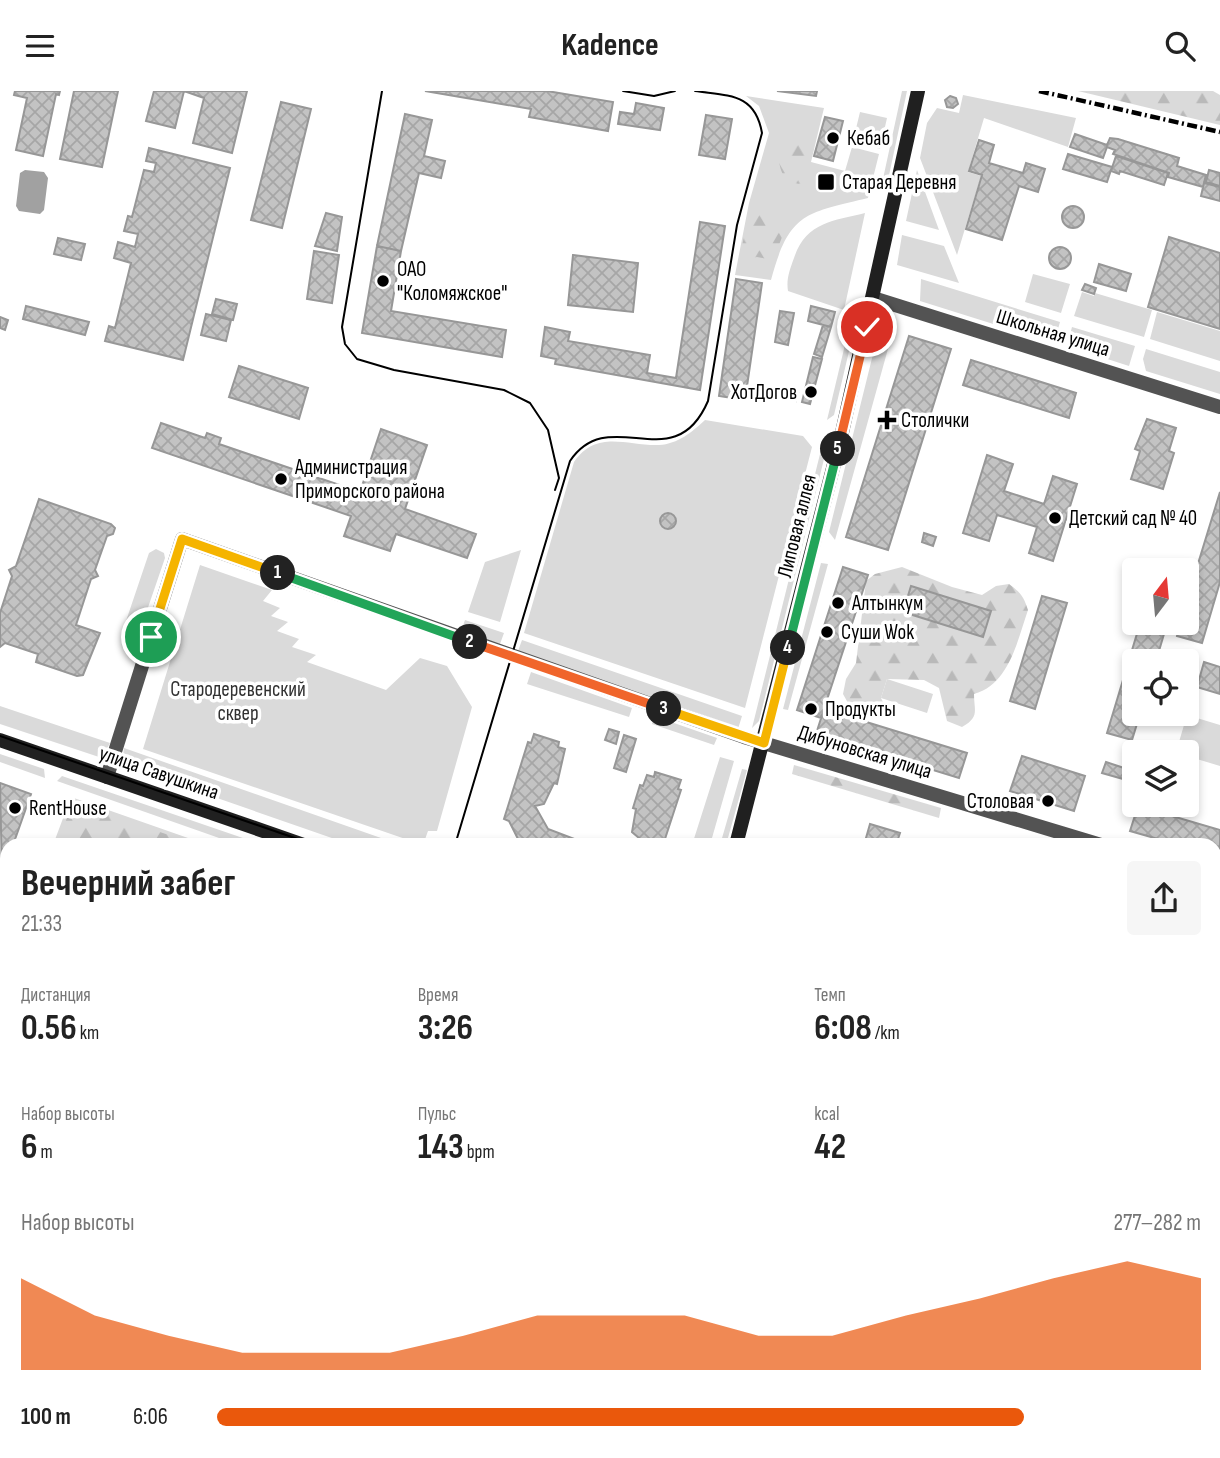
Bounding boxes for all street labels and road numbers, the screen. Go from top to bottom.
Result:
street label: Школьная улица [993,304,1113,362]
street label: Липовая аллея [772,472,822,580]
street label: Дибуновская улица [795,720,935,784]
street label: улица Савушкина [96,741,222,805]

